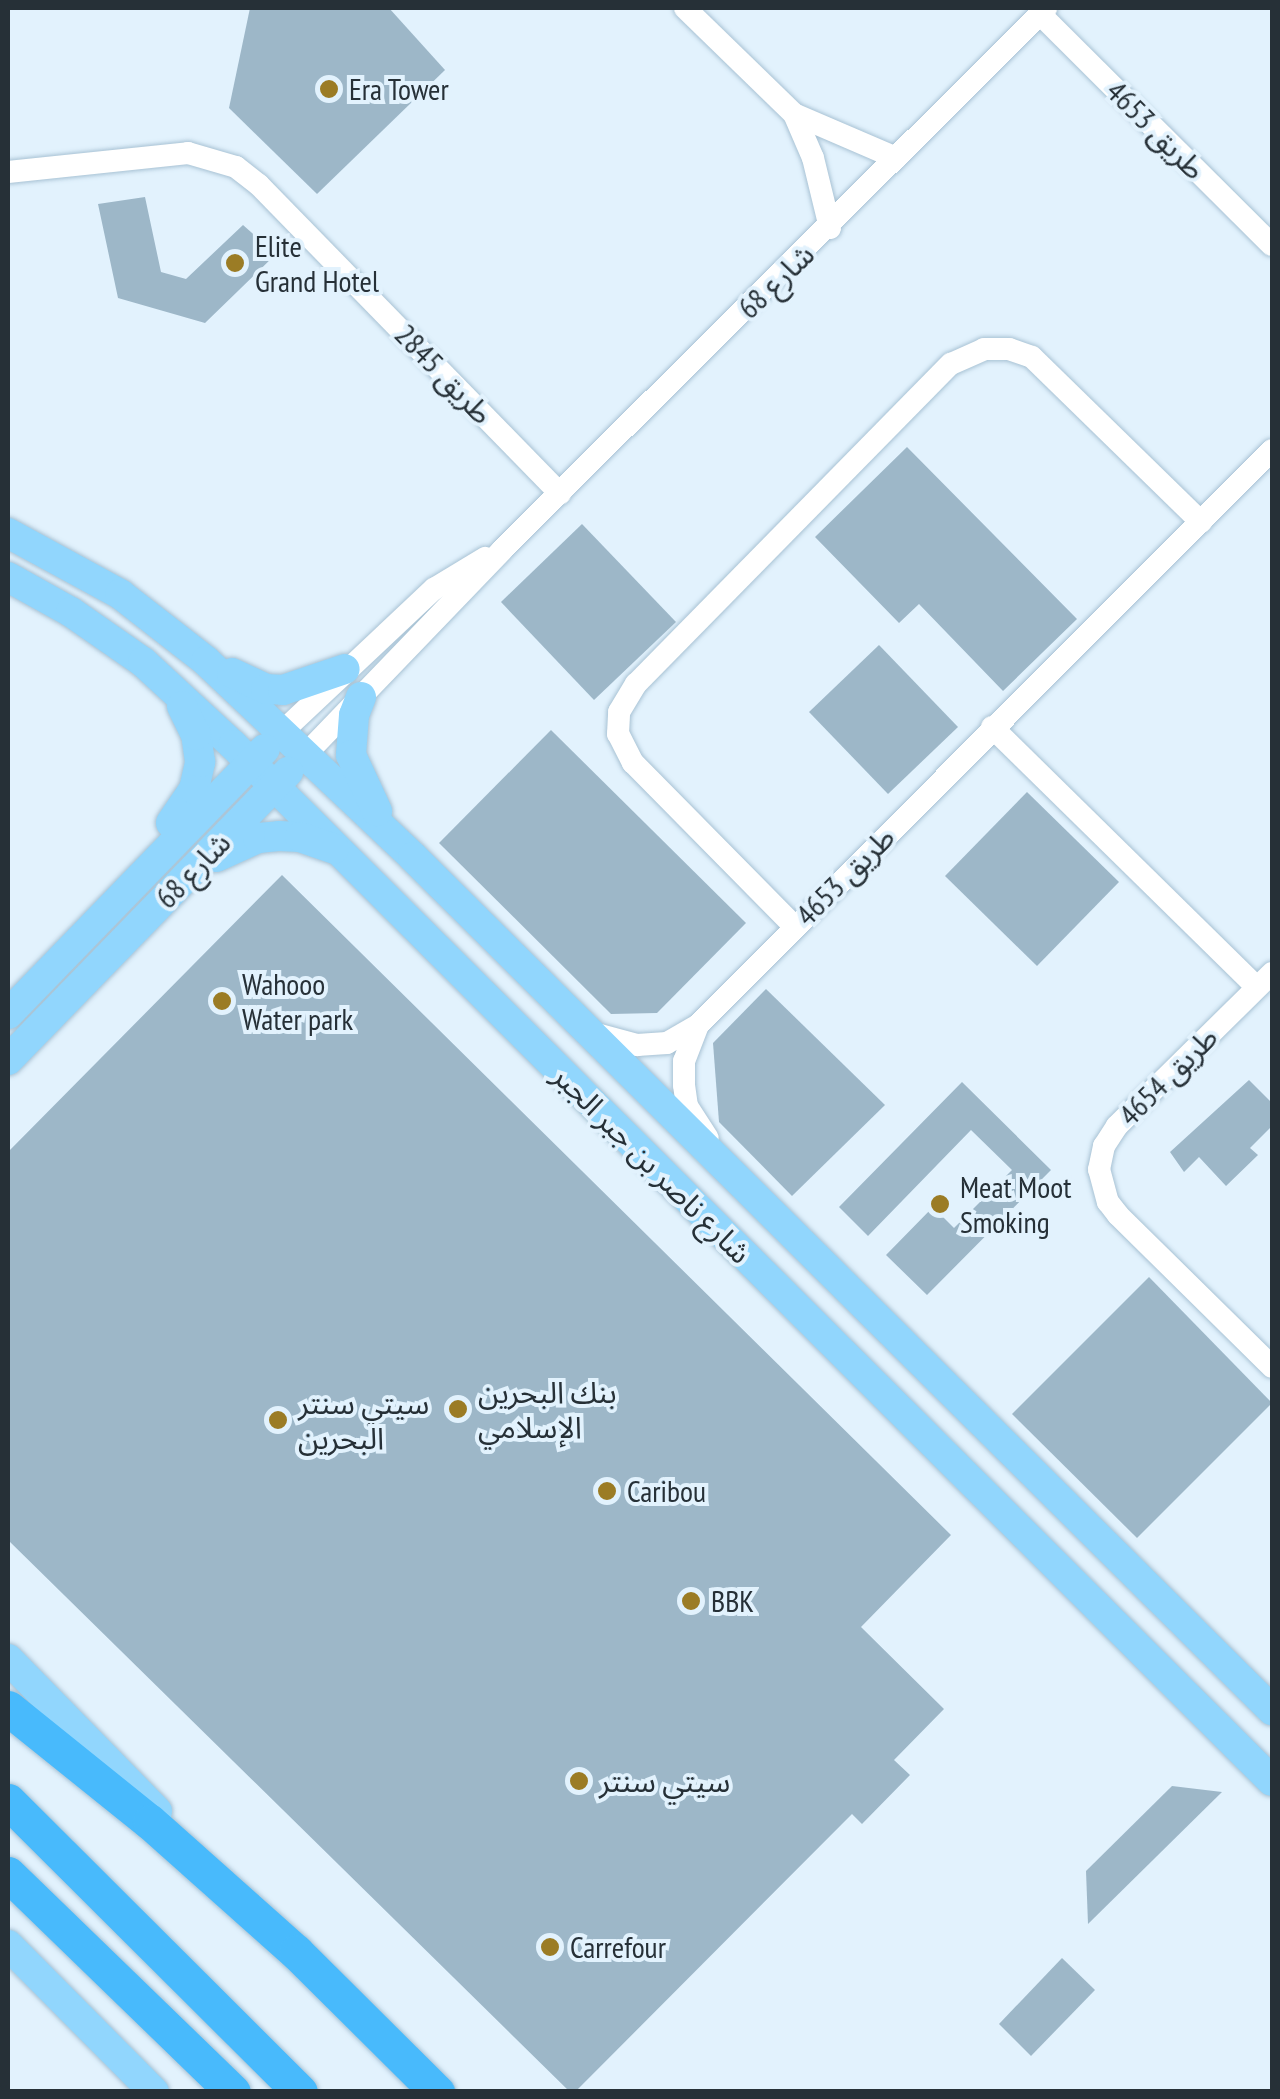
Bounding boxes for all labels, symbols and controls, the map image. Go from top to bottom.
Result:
place label: Era Tower [349,71,449,107]
street label: طريق 4653 [1099,73,1213,187]
marker: Era Tower [318,78,340,100]
place label: Elite Grand Hotel [255,228,379,298]
street label: شارع 68 [730,236,822,326]
marker: Elite Grand Hotel [224,252,246,274]
street label: طريق 2845 [388,317,500,431]
street label: طريق 4653 [788,819,902,933]
street label: شارع 68 [148,824,238,916]
place label: Wahooo Water park [242,966,353,1036]
marker: Wahooo Water park [211,990,233,1012]
street label: طريق 4654 [1111,1019,1225,1133]
street label: شارع ناصر بن جبر الجبر [545,1057,759,1271]
place label: Meat Moot Smoking [960,1169,1071,1240]
marker: Meat Moot Smoking [929,1193,951,1215]
place label: بنك البحرين الإسلامي [478,1374,617,1444]
place label: سيتي سنتر البحرين [298,1385,429,1456]
marker: بنك البحرين الإسلامي [447,1398,469,1420]
marker: سيتي سنتر البحرين [267,1409,289,1431]
place label: Caribou [627,1473,706,1509]
marker: Caribou [596,1480,618,1502]
place label: BBK [711,1583,754,1619]
marker: BBK [680,1590,702,1612]
place label: سيتي سنتر [599,1763,730,1799]
marker: سيتي سنتر [568,1770,590,1792]
place label: Carrefour [570,1929,666,1965]
marker: Carrefour [539,1936,561,1958]

